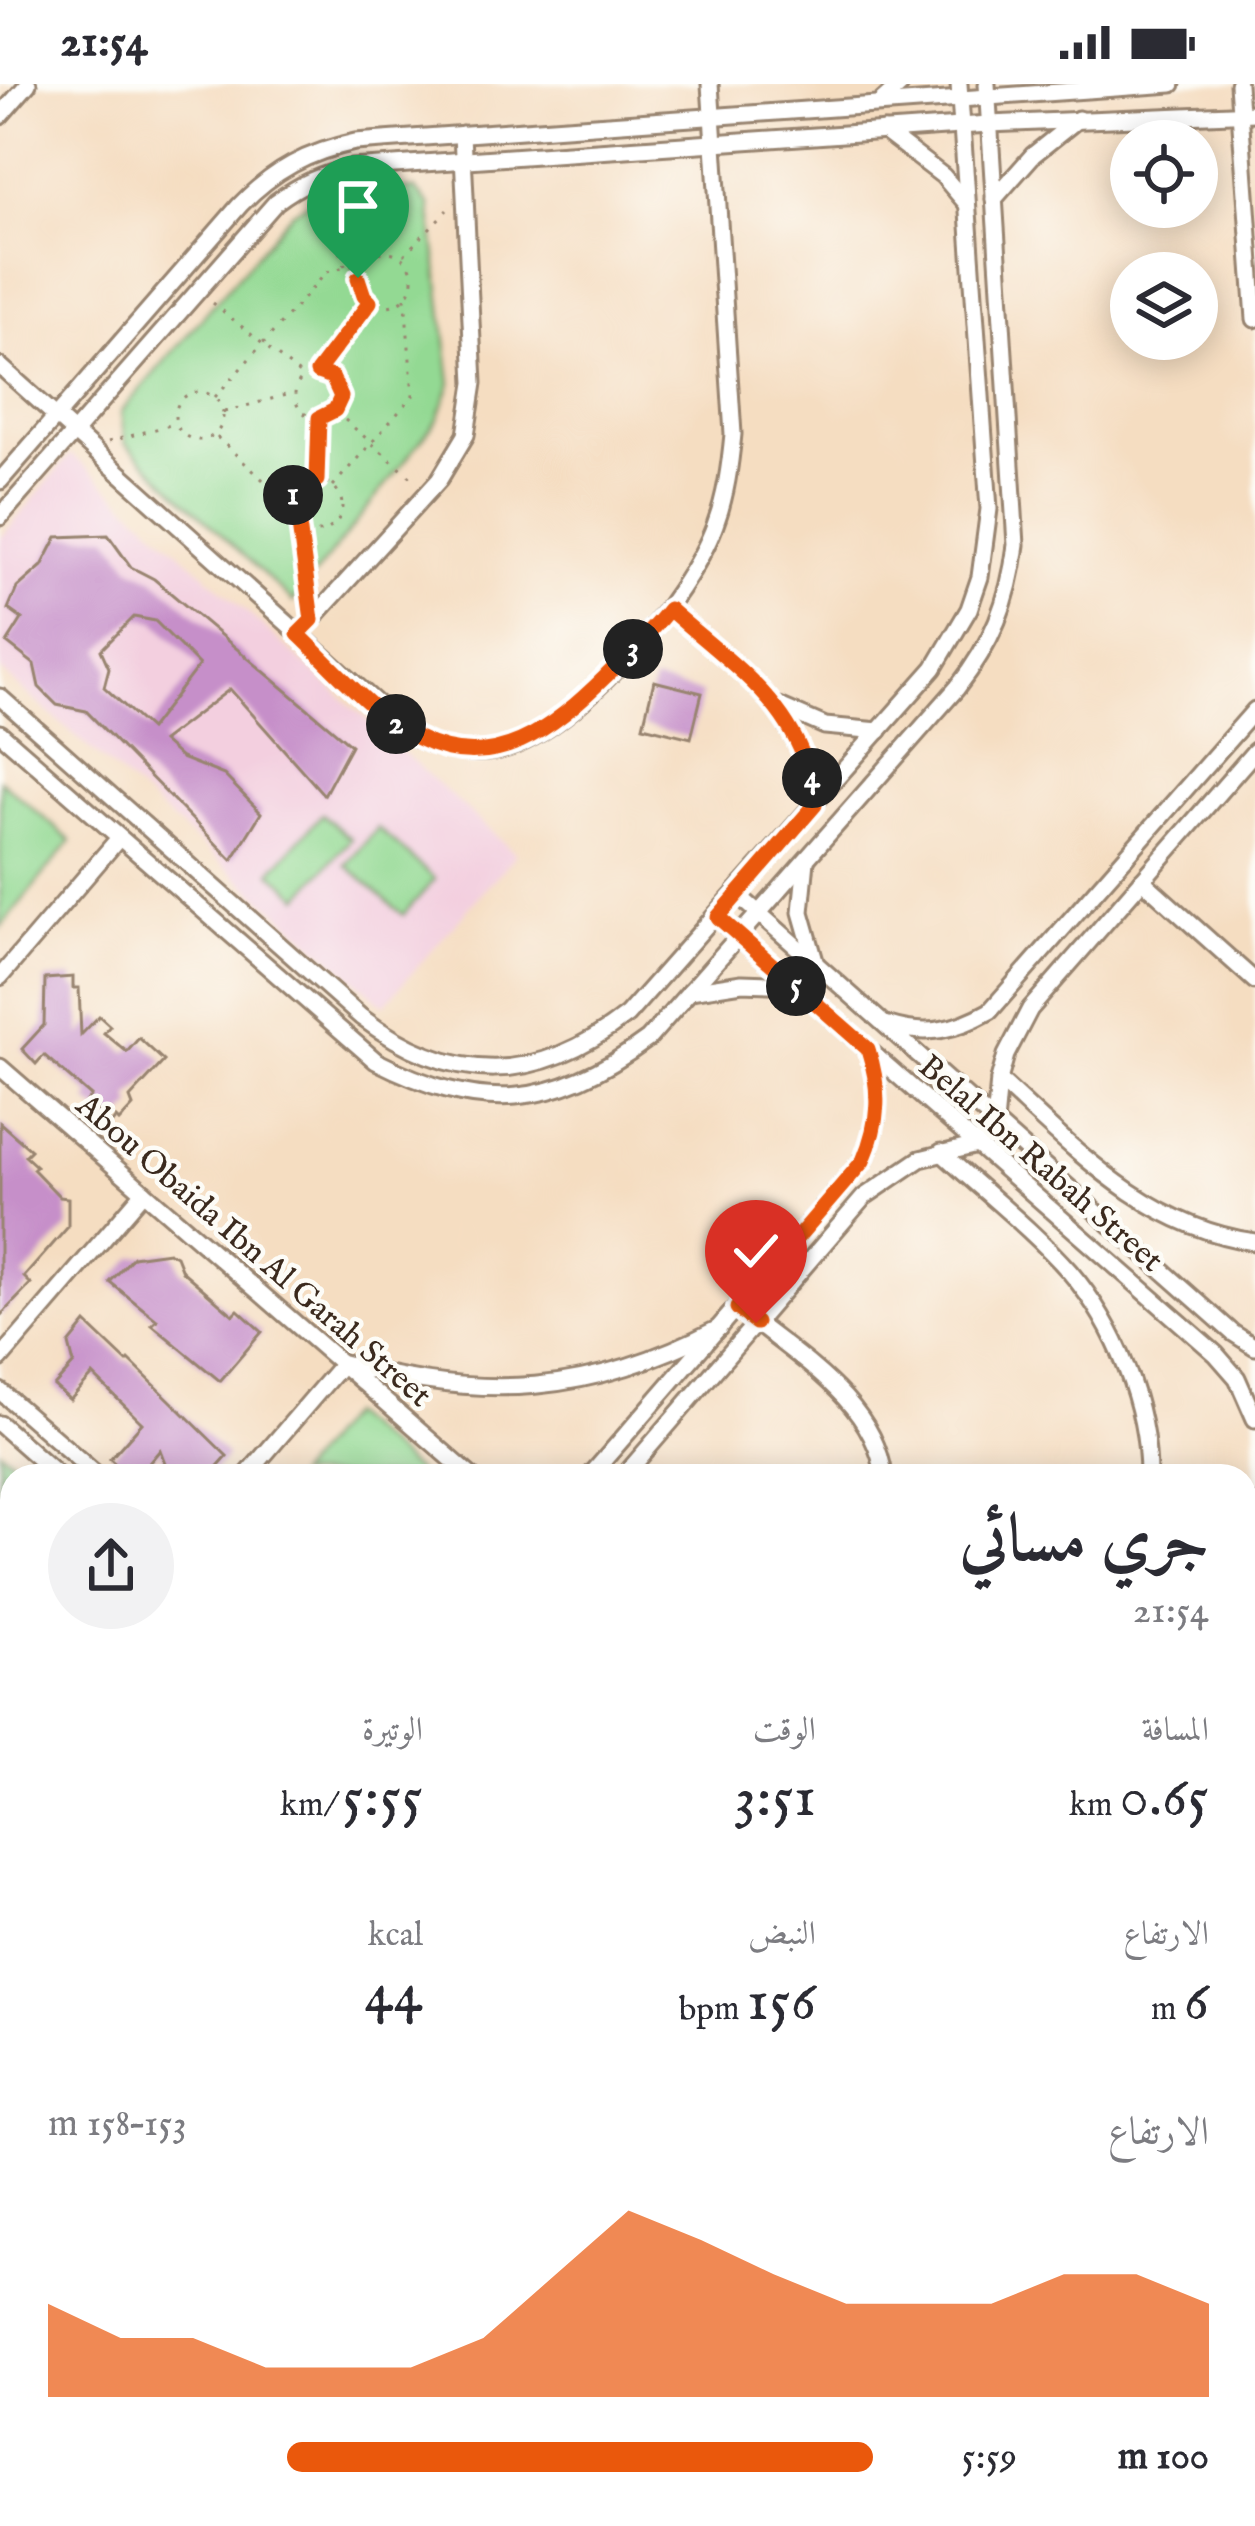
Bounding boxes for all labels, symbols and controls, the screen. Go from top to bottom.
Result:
text: 21:54 [60,14,148,71]
map controls [1110,120,1218,360]
button: locate [1110,120,1218,228]
pin [307,155,409,278]
icon: arrive [325,173,391,239]
button: layers [1110,252,1218,360]
pin: 1 [263,465,323,525]
text: 1 [287,474,299,516]
pin: 3 [603,619,663,679]
text: 3 [627,628,639,670]
pin: 2 [366,694,426,754]
text: 2 [388,703,404,745]
pin: 4 [782,748,842,808]
text: 4 [804,757,820,799]
pin: 5 [766,956,826,1016]
text: 5 [790,965,802,1007]
street label: Belal Ibn Rabah Street [909,1046,1171,1282]
street label: Abou Obaida Ibn Al Garah Street [66,1085,439,1417]
pin [705,1200,807,1323]
icon: check [723,1218,789,1284]
text: جري مسائي [960,1500,1209,1584]
button: share [48,1503,174,1629]
text: 21:54 [1133,1587,1209,1636]
text: الوتيرة [362,1710,423,1752]
text: الوقت [753,1710,816,1752]
text: المسافة [1142,1710,1209,1752]
text: 5:55 [342,1761,423,1837]
text: 3:51 [734,1761,816,1837]
text: 0.65 [1120,1761,1209,1837]
text: /km [280,1785,342,1827]
text: km [1069,1785,1120,1827]
text: النبض [748,1914,816,1956]
text: الارتفاع [1123,1914,1209,1956]
text: kcal [368,1915,423,1957]
text: 44 [364,1957,423,2033]
text: 156 [747,1965,816,2041]
text: 6 [1184,1965,1209,2041]
text: bpm [679,1989,747,2031]
text: m [1151,1989,1184,2031]
text: 153–158 m [48,2100,187,2149]
text: الارتفاع [1108,2109,1209,2158]
text: 5:59 [961,2433,1017,2482]
text: 100 m [1118,2433,1209,2482]

